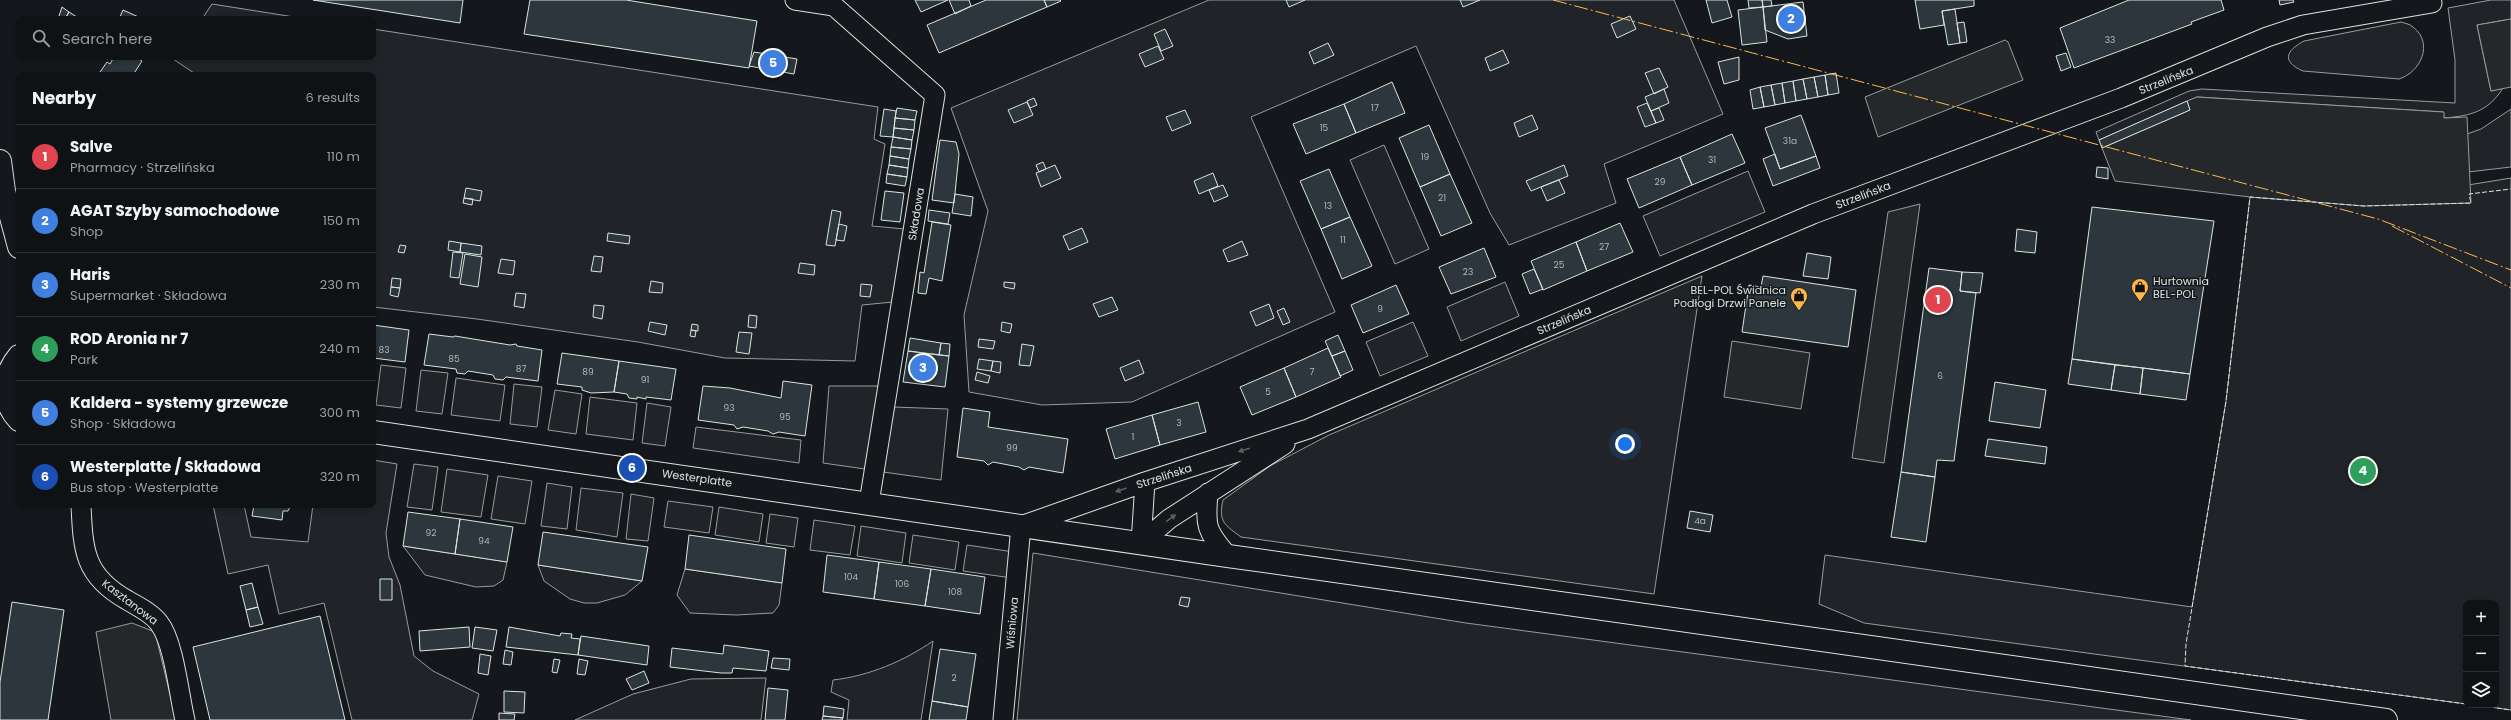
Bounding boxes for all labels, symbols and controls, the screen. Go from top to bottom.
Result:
pin: 2 [1778,4,1804,34]
search box [16,16,376,60]
icon: search [30,27,52,49]
text: Search here [62,28,152,49]
house number: 33 [2105,34,2115,46]
pin: 5 [760,48,786,78]
street label: Strzelińska [2136,62,2196,98]
text: Nearby [32,86,96,110]
text: 6 results [306,88,360,107]
house number: 17 [1371,102,1379,114]
house number: 15 [1320,122,1329,134]
house number: 31a [1783,135,1797,147]
text: Salve [70,136,112,157]
text: 1 [43,147,47,166]
text: 110 m [327,147,360,166]
house number: 19 [1421,151,1430,163]
house number: 31 [1708,154,1716,166]
text: Pharmacy · Strzelińska [70,158,215,177]
house number: 29 [1655,176,1666,188]
street label: Strzelińska [1833,177,1893,213]
street label: Składowa [904,186,928,242]
house number: 21 [1438,192,1446,204]
text: AGAT Szyby samochodowe [70,200,279,221]
house number: 13 [1324,200,1332,212]
text: 2 [41,211,49,230]
text: 150 m [323,211,360,230]
text: Shop [70,222,103,241]
house number: 11 [1340,234,1346,246]
house number: 27 [1599,241,1609,253]
house number: 25 [1554,259,1565,271]
text: Haris [70,264,110,285]
house number: 23 [1463,266,1473,278]
place label: Hurtownia BEL-POL [2153,273,2209,302]
text: 3 [41,275,49,294]
text: 230 m [320,275,360,294]
shop icon: Hurtownia BEL-POL [2130,277,2150,302]
place label: BEL-POL Świdnica Podłogi Drzwi Panele [1674,282,1786,311]
pin: 1 [1925,285,1951,315]
text: Supermarket · Składowa [70,286,227,305]
shop icon: BEL-POL Świdnica Podłogi Drzwi Panele [1789,286,1809,311]
street label: Strzelińska [1534,301,1594,339]
house number: 9 [1377,303,1383,315]
text: ROD Aronia nr 7 [70,328,188,349]
text: 4 [41,339,49,358]
text: 240 m [319,339,360,358]
house number: 83 [379,344,389,356]
text: Park [70,350,98,369]
house number: 85 [448,353,460,365]
pin: 3 [910,353,936,383]
house number: 87 [516,363,526,375]
house number: 89 [582,366,594,378]
house number: 7 [1310,366,1315,378]
house number: 6 [1937,370,1943,382]
house number: 91 [641,374,649,386]
house number: 5 [1265,386,1271,398]
text: Kaldera - systemy grzewcze [70,392,288,413]
house number: 93 [724,402,734,414]
text: 5 [41,403,49,422]
text: 300 m [319,403,360,422]
house number: 95 [779,411,791,423]
text: Shop · Składowa [70,414,176,433]
house number: 3 [1176,417,1182,429]
house number: 1 [1132,431,1135,443]
your location [1615,434,1635,454]
house number: 99 [1006,442,1018,454]
one-way arrow [1238,447,1250,453]
pin: 6 [619,453,645,483]
text: Westerplatte / Składowa [70,456,261,477]
pin: 4 [2350,456,2376,486]
street label: Strzelińska [1134,459,1194,493]
street label: Westerplatte [661,465,733,491]
text: 6 [41,467,49,486]
text: 320 m [320,467,360,486]
text: Bus stop · Westerplatte [70,478,218,497]
one-way arrow [1114,488,1126,494]
one-way arrow [1166,514,1176,522]
house number: 4a [1694,515,1706,527]
house number: 92 [426,527,436,539]
house number: 94 [478,535,490,547]
house number: 104 [844,571,858,583]
street label: Kasztanowa [99,576,161,628]
house number: 106 [895,578,909,590]
house number: 108 [948,586,962,598]
street label: Wiśniowa [1002,596,1022,650]
map controls [2463,600,2499,708]
button: + [2463,600,2499,636]
button: − [2463,636,2499,672]
house number: 2 [951,672,957,684]
button: layers [2463,672,2499,708]

